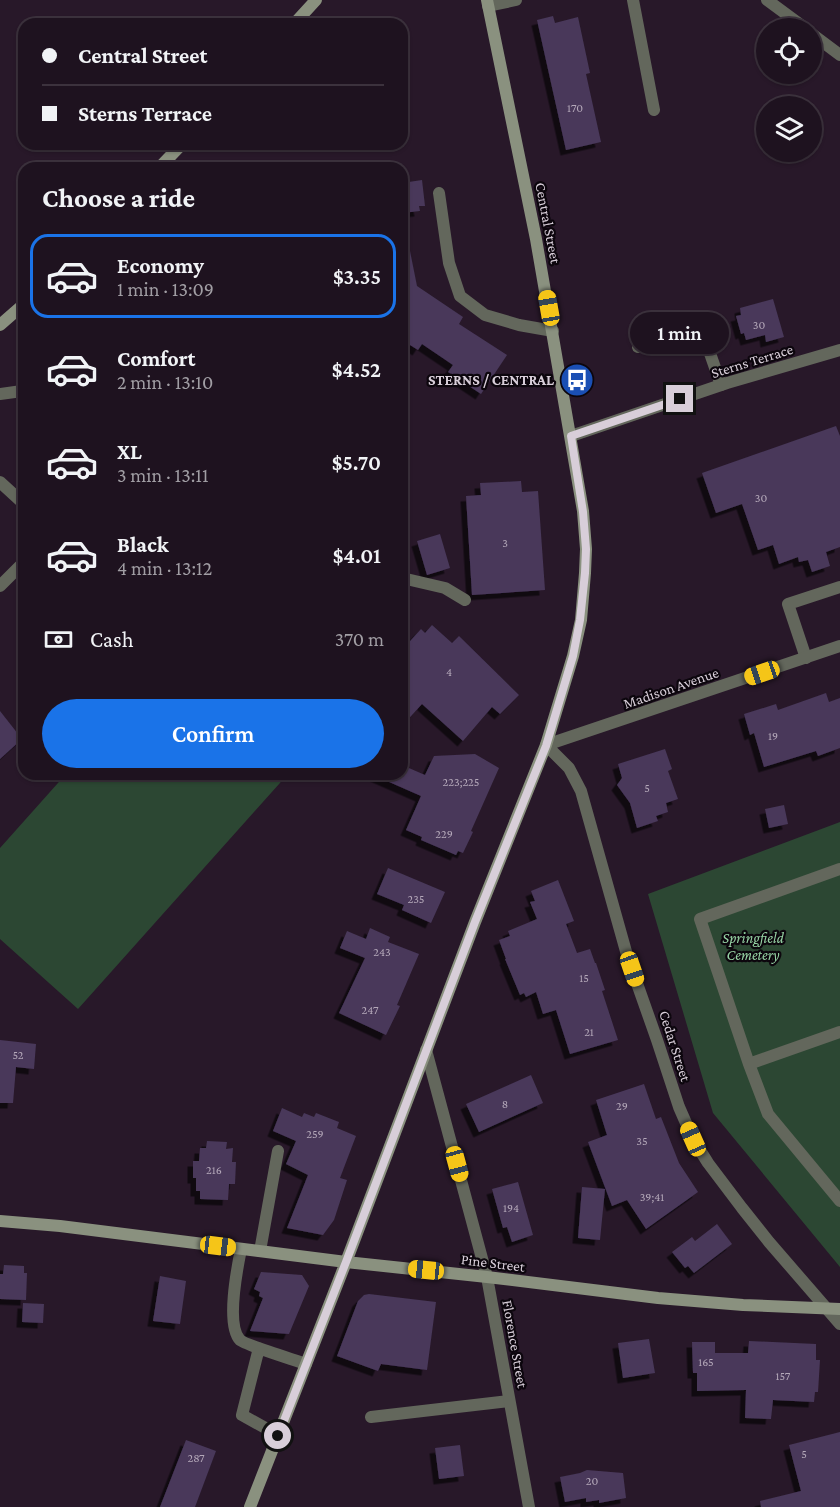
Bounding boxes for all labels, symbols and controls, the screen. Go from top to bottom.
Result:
map controls [756,18,822,162]
button: locate [756,18,822,84]
text: Central Street [78,43,207,68]
button: layers [756,96,822,162]
text: Sterns Terrace [78,101,212,126]
house number: 170 [567,101,583,115]
street label: Central Street [532,181,564,266]
text: Choose a ride [42,183,195,213]
icon: car [45,249,99,303]
text: Economy [117,253,204,278]
text: $3.35 [333,264,381,289]
text: 1 min · 13:09 [117,278,214,300]
car [537,289,561,327]
callout: 1 min [630,312,730,354]
house number: 30 [753,318,765,332]
text: 1 min [657,322,702,344]
street label: Sterns Terrace [709,341,795,381]
icon: car [45,342,99,396]
text: Comfort [117,346,195,371]
text: $4.52 [332,357,381,382]
bus stop icon: STERNS / CENTRAL [559,362,595,398]
text: 2 min · 13:10 [117,371,213,393]
place label: STERNS / CENTRAL [428,372,555,388]
route end [666,385,693,412]
icon: car [45,435,99,489]
text: XL [117,439,142,464]
text: $5.70 [332,450,381,475]
text: 3 min · 13:11 [117,464,209,486]
house number: 30 [755,491,767,505]
icon: car [45,528,99,582]
text: Black [117,532,169,557]
house number: 3 [502,536,508,550]
text: $4.01 [333,543,381,568]
text: 4 min · 13:12 [117,557,212,579]
icon: cash [42,623,75,656]
text: Cash [90,627,134,652]
text: 370 m [335,628,384,650]
car [742,659,782,687]
street label: Madison Avenue [621,664,721,712]
house number: 4 [446,665,452,679]
button: Confirm [42,699,384,768]
house number: 19 [768,729,778,743]
house number: 223;225 [443,775,479,789]
house number: 5 [644,781,650,795]
house number: 229 [435,827,453,841]
house number: 235 [407,892,425,906]
park label: Springfield Cemetery [722,930,785,964]
house number: 243 [373,945,391,959]
car [618,949,646,989]
house number: 15 [579,971,589,985]
house number: 247 [361,1003,379,1017]
street label: Cedar Street [656,1009,694,1084]
house number: 21 [584,1025,594,1039]
house number: 52 [12,1048,24,1062]
house number: 8 [502,1097,508,1111]
house number: 29 [616,1099,628,1113]
car [677,1119,709,1159]
house number: 259 [306,1127,324,1141]
house number: 35 [636,1134,648,1148]
car [444,1144,470,1184]
house number: 216 [206,1163,222,1177]
house number: 39;41 [640,1190,664,1204]
house number: 194 [503,1201,519,1215]
car [199,1235,237,1257]
street label: Pine Street [460,1251,527,1275]
car [407,1259,445,1281]
street label: Florence Street [499,1299,531,1390]
house number: 165 [698,1355,714,1369]
house number: 157 [776,1369,791,1383]
route start [264,1422,291,1449]
house number: 5 [801,1447,807,1461]
house number: 287 [187,1451,205,1465]
house number: 20 [586,1474,598,1488]

